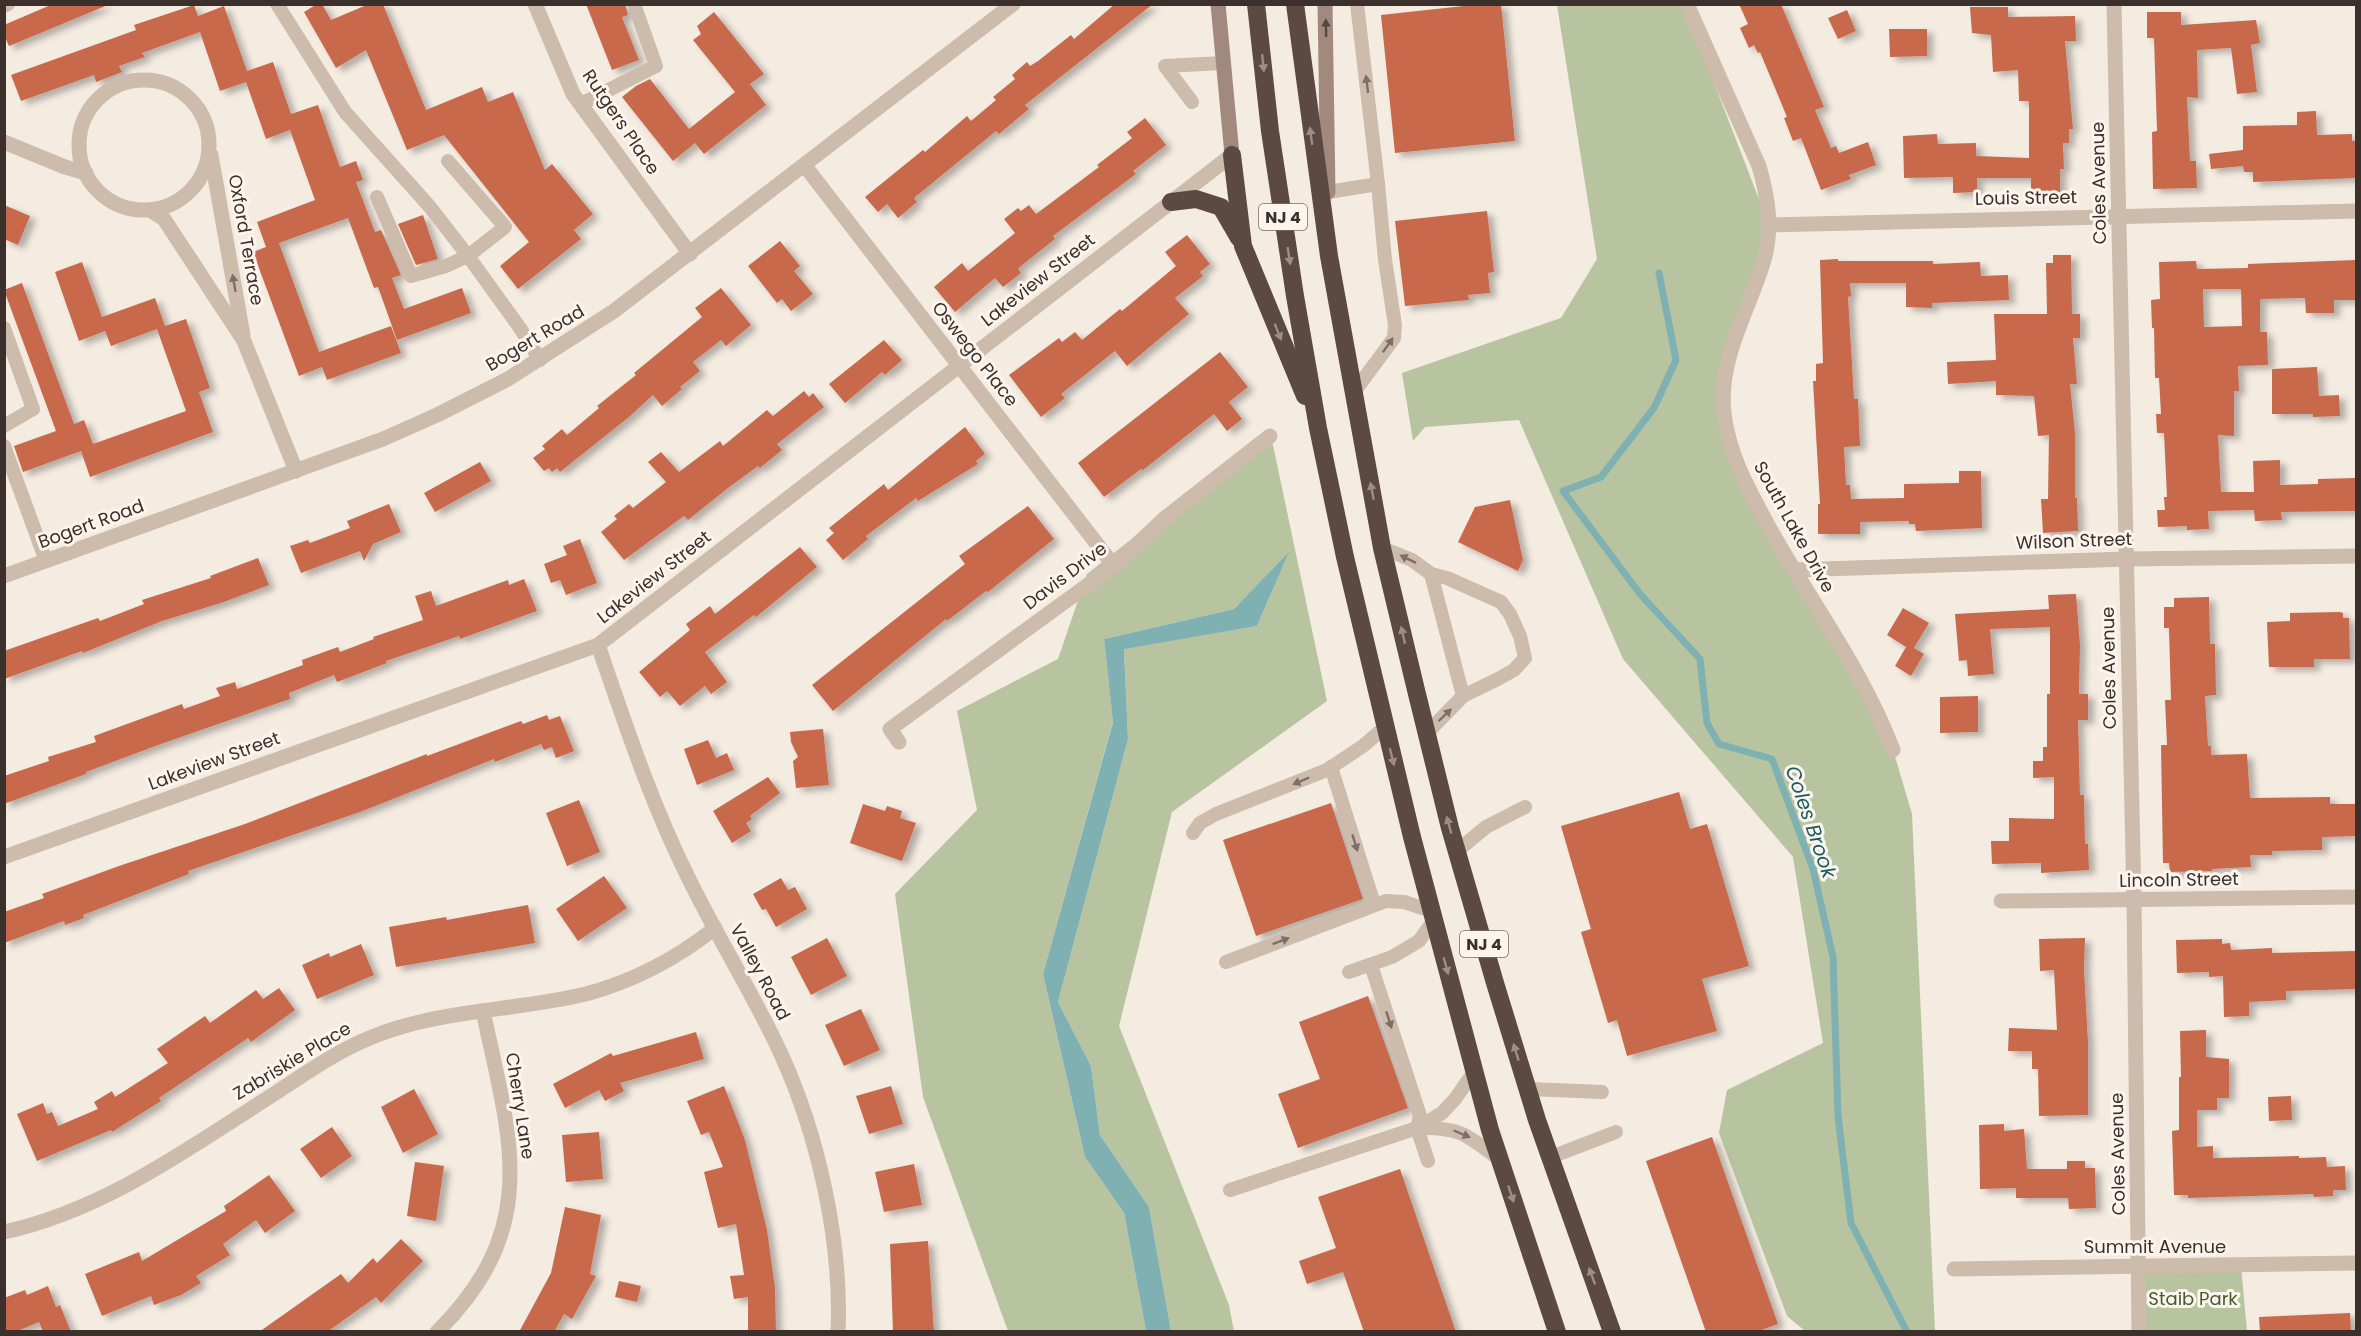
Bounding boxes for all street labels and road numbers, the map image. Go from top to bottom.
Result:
street label: Rutgers Place [577,64,666,179]
street label: Coles Avenue [2085,121,2112,245]
street label: Oxford Terrace [223,173,270,307]
street label: Louis Street [1975,184,2077,211]
road number: NJ 4 [1259,204,1307,230]
street label: Lakeview Street [975,227,1100,332]
street label: Oswego Place [926,296,1024,411]
street label: Bogert Road [481,298,589,377]
street label: South Lake Drive [1748,457,1841,597]
street label: Bogert Road [35,493,147,554]
street label: Lakeview Street [591,524,716,629]
street label: Wilson Street [2015,526,2133,555]
street label: Davis Drive [1018,536,1112,615]
street label: Coles Avenue [2095,606,2122,730]
street label: Lakeview Street [145,725,283,796]
street label: Lincoln Street [2119,866,2239,893]
street label: Valley Road [725,919,796,1024]
road number: NJ 4 [1460,931,1508,957]
street label: Zabriskie Place [228,1016,355,1106]
street label: Cherry Lane [500,1051,541,1161]
street label: Coles Avenue [2104,1092,2131,1216]
street label: Summit Avenue [2084,1234,2226,1259]

